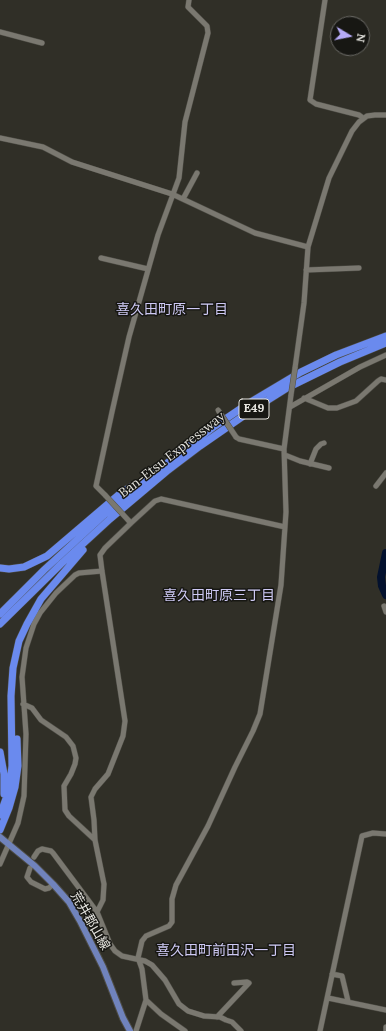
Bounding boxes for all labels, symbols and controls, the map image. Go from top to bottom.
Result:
north arrow [330,16,370,56]
text: N [353,32,368,43]
district label: 喜久田町原一丁目 [116,302,228,318]
road number: E49 [239,399,269,419]
street label: Ban-Etsu Expressway [116,409,228,501]
district label: 喜久田町原三丁目 [163,588,275,604]
street label: 荒井郡山線 [67,889,113,953]
district label: 喜久田町前田沢一丁目 [156,943,296,959]

